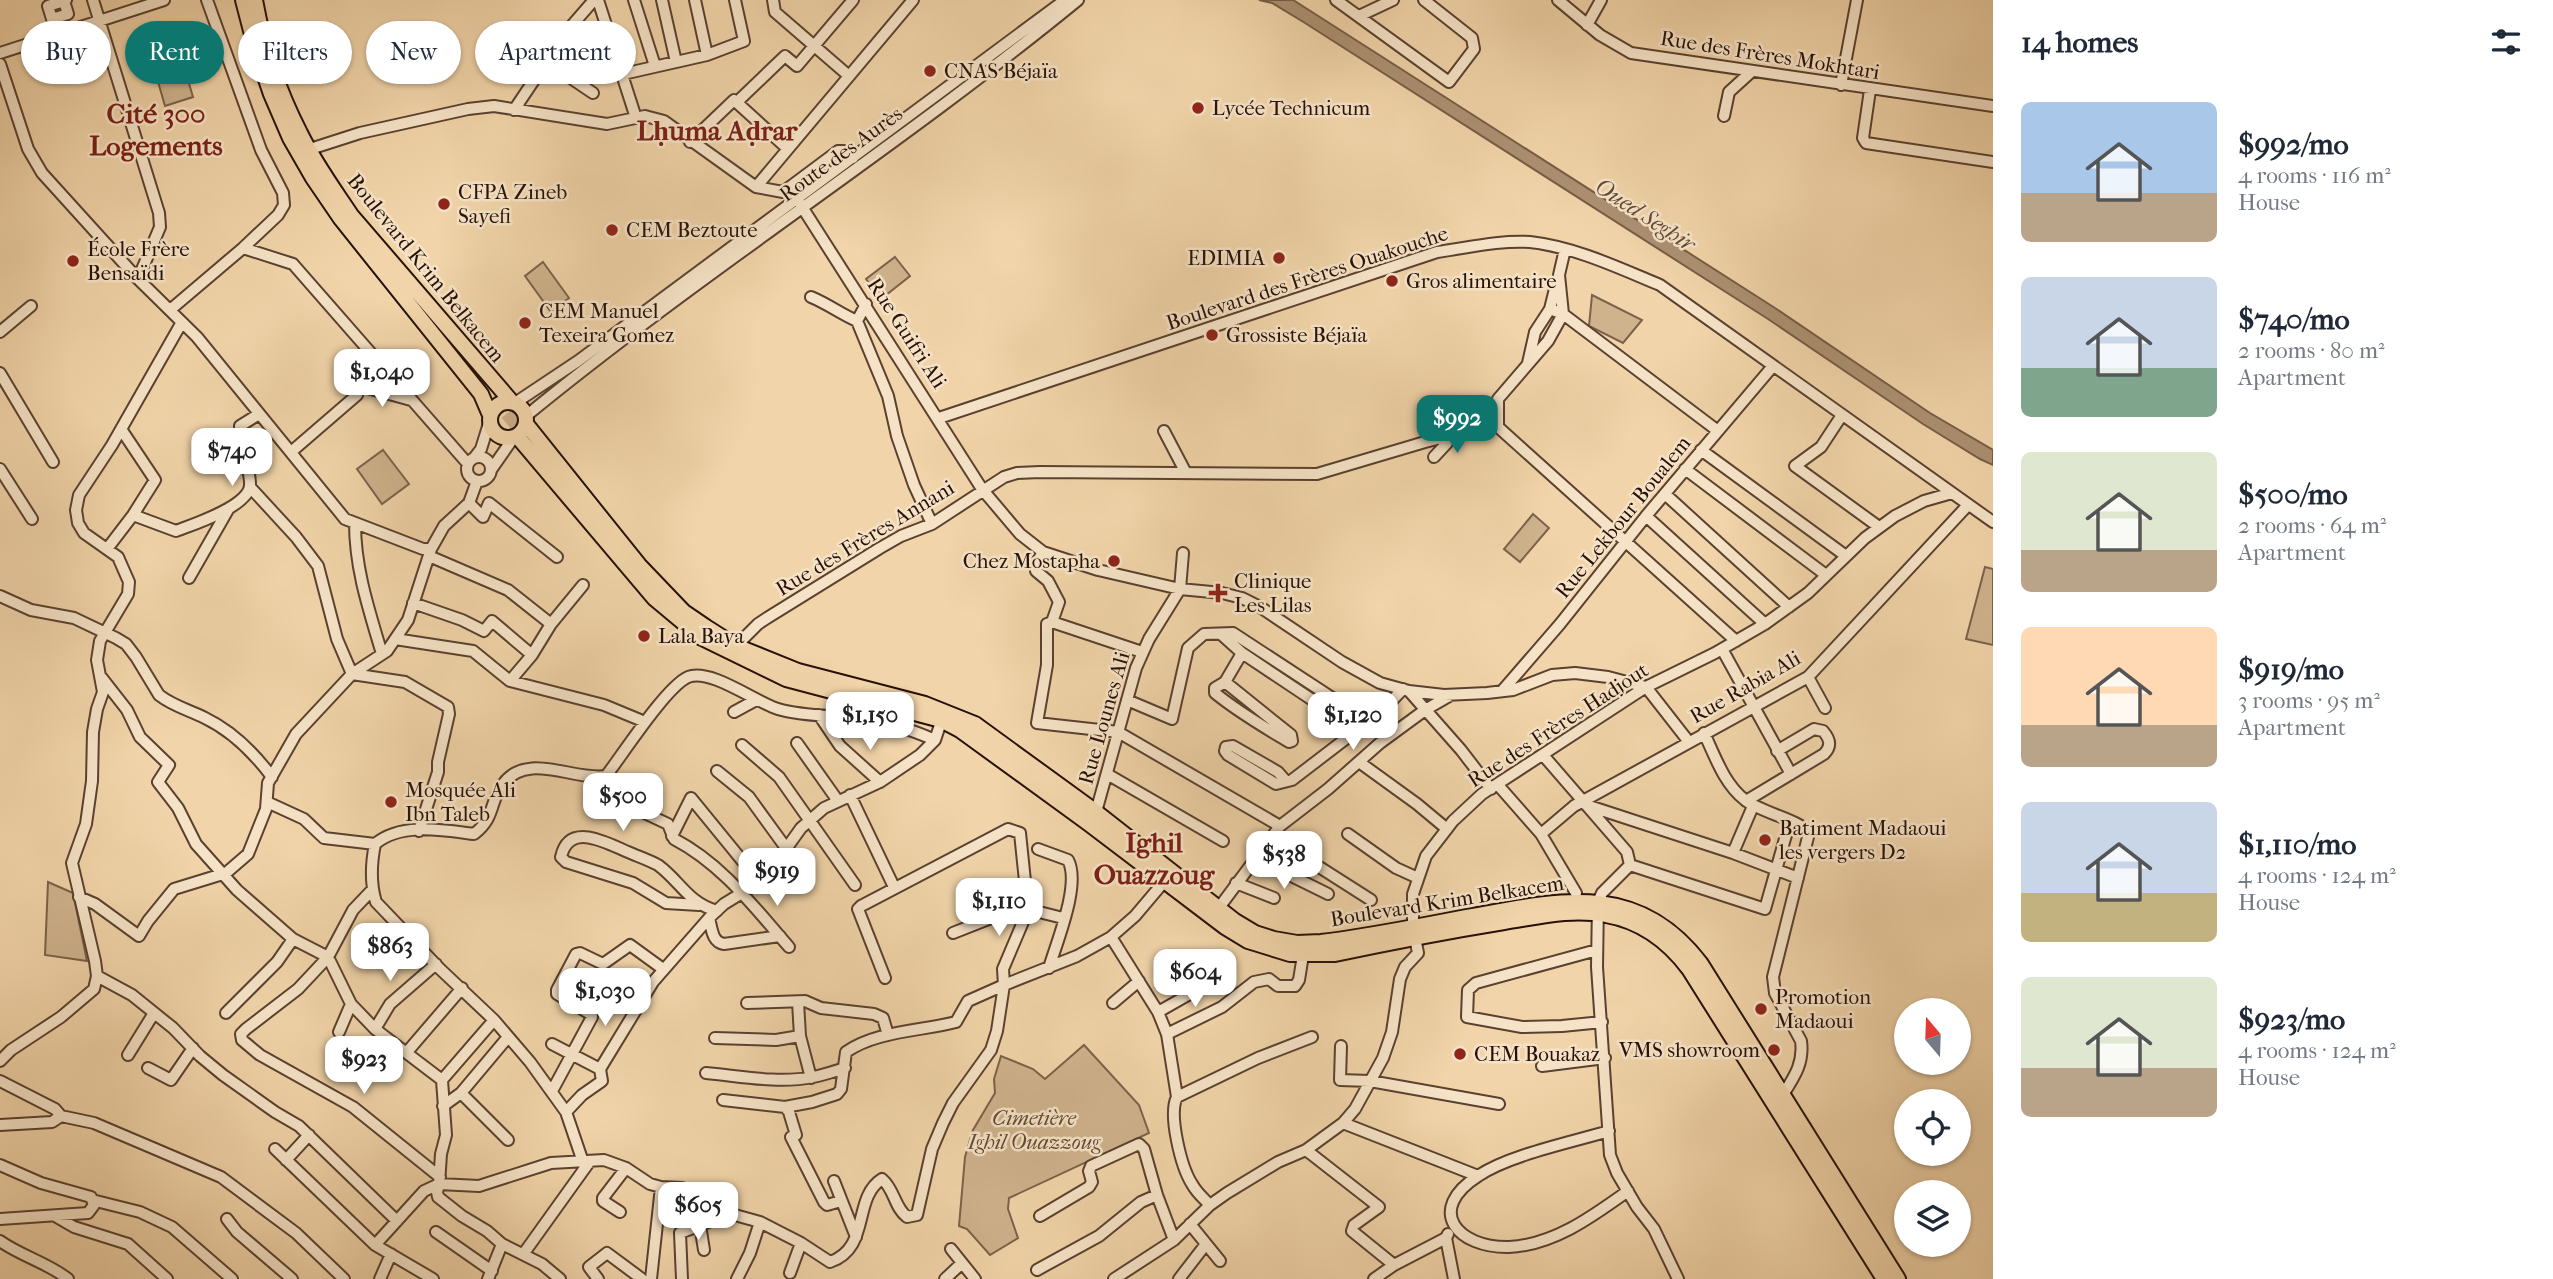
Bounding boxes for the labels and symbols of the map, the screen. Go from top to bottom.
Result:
street label: Rue des Frères Mokhtari [1659,26,1881,84]
place label: CNAS Béjaïa [944,59,1058,83]
marker: CNAS Béjaïa [922,63,938,79]
place label: Lycée Technicum [1212,96,1371,120]
district label: Cité 300 Logements [89,97,223,162]
marker: Lycée Technicum [1190,100,1206,116]
street label: Route des Aurès [775,101,907,207]
district label: Lḥuma Aḍrar [637,114,799,147]
street label: Boulevard Krim Belkacem [342,169,510,368]
water label: Oued Seghir [1590,173,1702,258]
place label: CFPA Zineb Sayefi [458,180,567,228]
marker: CFPA Zineb Sayefi [436,196,452,212]
place label: CEM Beztoute [626,218,758,242]
street label: Boulevard des Frères Ouakouche [1163,221,1451,335]
marker: CEM Beztoute [604,222,620,238]
place label: École Frère Bensaïdi [87,237,190,285]
place label: EDIMIA [1187,246,1265,270]
marker: EDIMIA [1271,250,1287,266]
marker: École Frère Bensaïdi [65,253,81,269]
place label: Gros alimentaire [1406,269,1557,293]
street label: Rue Guifri Ali [862,273,952,393]
marker: Gros alimentaire [1384,273,1400,289]
place label: CEM Manuel Texeira Gomez [539,299,674,347]
marker: CEM Manuel Texeira Gomez [517,315,533,331]
place label: Grossiste Béjaïa [1226,323,1367,347]
marker: Grossiste Béjaïa [1204,327,1220,343]
pin: $1,040 [325,350,439,409]
pin: $992 [1416,396,1498,455]
pin: $740 [191,428,273,488]
street label: Rue Lekbour Boualem [1550,431,1696,603]
street label: Rue des Frères Annani [772,475,958,601]
place label: Chez Mostapha [963,549,1100,573]
marker: Chez Mostapha [1106,553,1122,569]
place label: Clinique Les Lilas [1234,569,1312,617]
marker: Clinique Les Lilas [1208,583,1228,603]
place label: Lala Baya [658,624,744,648]
marker: Lala Baya [636,628,652,644]
street label: Rue Rabia Ali [1685,646,1805,728]
street label: Rue Lounes Ali [1074,649,1134,787]
street label: Rue des Frères Hadjout [1463,657,1653,792]
pin: $1,150 [813,692,927,752]
pin: $1,120 [1296,692,1410,752]
pin: $500 [582,774,664,833]
place label: Mosquée Ali Ibn Taleb [405,778,516,826]
marker: Mosquée Ali Ibn Taleb [383,794,399,810]
place label: Batiment Madaoui les vergers D2 [1778,816,1946,864]
district label: Ighil Ouazzoug [1094,826,1215,891]
pin: $538 [1243,832,1325,891]
marker: Batiment Madaoui les vergers D2 [1757,832,1773,848]
pin: $919 [736,848,818,908]
street label: Boulevard Krim Belkacem [1328,871,1566,931]
pin: $1,110 [942,878,1056,938]
pin: $863 [349,923,431,983]
pin: $604 [1154,950,1236,1009]
pin: $1,030 [548,968,662,1028]
place label: Promotion Madaoui [1775,985,1871,1033]
north arrow [1894,998,1970,1074]
marker: Promotion Madaoui [1753,1001,1769,1017]
pin: $923 [323,1036,405,1096]
place label: VMS showroom [1618,1038,1761,1062]
place label: CEM Bouakaz [1474,1042,1600,1066]
marker: VMS showroom [1766,1042,1782,1058]
marker: CEM Bouakaz [1452,1046,1468,1062]
park label: Cimetière Ighil Ouazzoug [967,1106,1101,1154]
pin: $605 [657,1182,739,1242]

